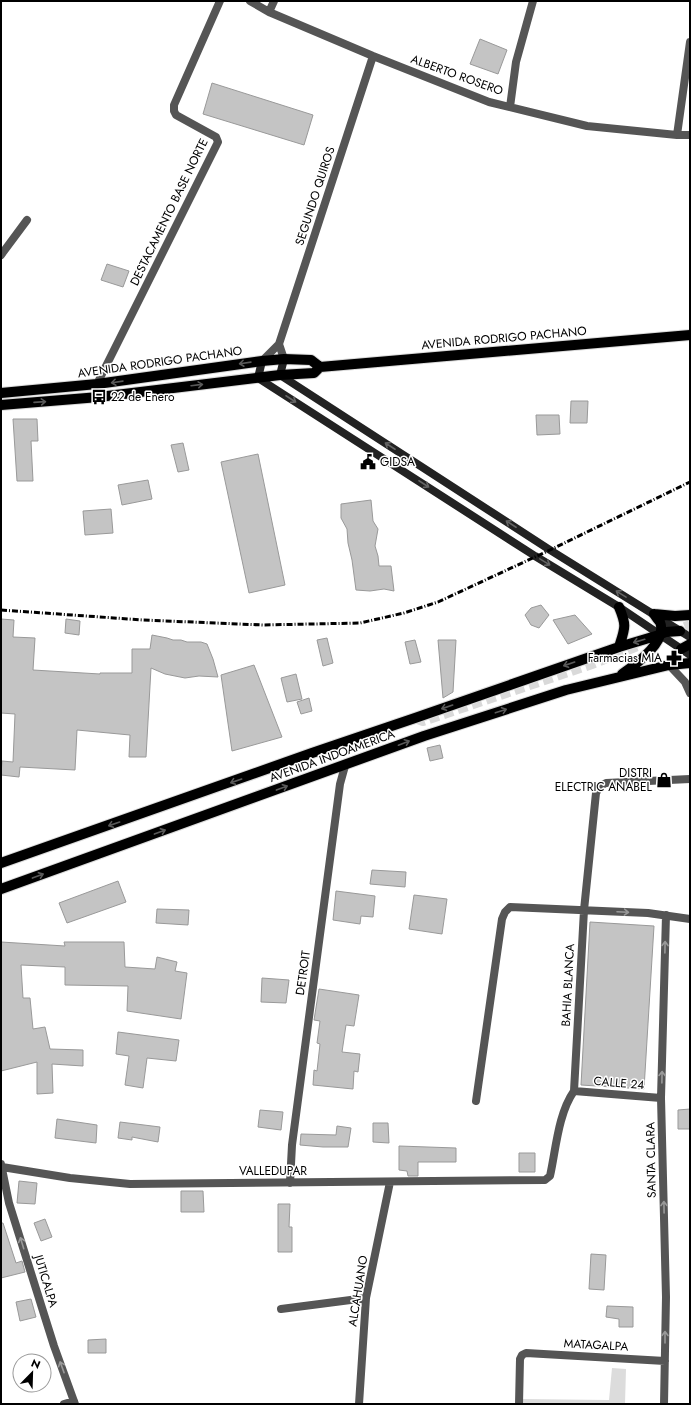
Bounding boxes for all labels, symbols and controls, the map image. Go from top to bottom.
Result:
street label: ALBERTO ROSERO [408,50,506,100]
street label: DESTACAMENTO BASE NORTE [125,135,213,289]
street label: SEGUNDO QUIROS [290,144,340,248]
street label: AVENIDA RODRIGO PACHANO [421,322,587,354]
street label: AVENIDA RODRIGO PACHANO [77,342,243,382]
one-way arrow [239,359,252,367]
one-way arrow [111,378,124,386]
one-way arrow [190,382,203,389]
bus stop icon: 22 de Enero [90,388,108,406]
place label: 22 de Enero [111,388,175,406]
one-way arrow [285,395,296,403]
one-way arrow [33,398,46,405]
one-way arrow [385,442,396,450]
public building icon: GIDSA [359,453,377,471]
place label: GIDSA [380,453,415,471]
one-way arrow [418,481,430,489]
one-way arrow [505,520,517,528]
one-way arrow [539,558,550,566]
one-way arrow [616,590,627,598]
one-way arrow [633,638,646,645]
place label: Farmacias MIA [588,649,662,667]
pharmacy icon: Farmacias MIA [665,649,683,667]
one-way arrow [564,661,576,669]
one-way arrow [441,704,453,712]
one-way arrow [494,707,507,714]
street label: AVENIDA INDOAMERICA [267,725,397,787]
one-way arrow [398,739,410,747]
place label: DISTRI ELECTRIC ANABEL [555,764,653,796]
shop icon: DISTRI ELECTRIC ANABEL [655,771,673,789]
one-way arrow [231,777,243,785]
one-way arrow [276,784,289,791]
one-way arrow [108,820,120,828]
one-way arrow [154,828,166,836]
one-way arrow [31,872,43,880]
one-way arrow [616,908,629,915]
one-way arrow [661,941,669,954]
street label: BAHIA BLANCA [557,943,579,1027]
street label: DETROIT [291,949,315,997]
one-way arrow [658,1071,666,1084]
street label: CALLE 24 [593,1072,645,1094]
street label: SANTA CLARA [641,1122,661,1198]
street label: VALLEDUPAR [239,1162,307,1180]
one-way arrow [660,1201,668,1214]
one-way arrow [18,1237,25,1250]
street label: JUTICALPA [29,1251,63,1309]
street label: ALCAHUANO [344,1254,372,1328]
one-way arrow [661,1331,669,1344]
street label: MATAGALPA [563,1334,629,1356]
north arrow [12,1353,52,1393]
text: N [29,1355,43,1373]
one-way arrow [57,1362,65,1374]

